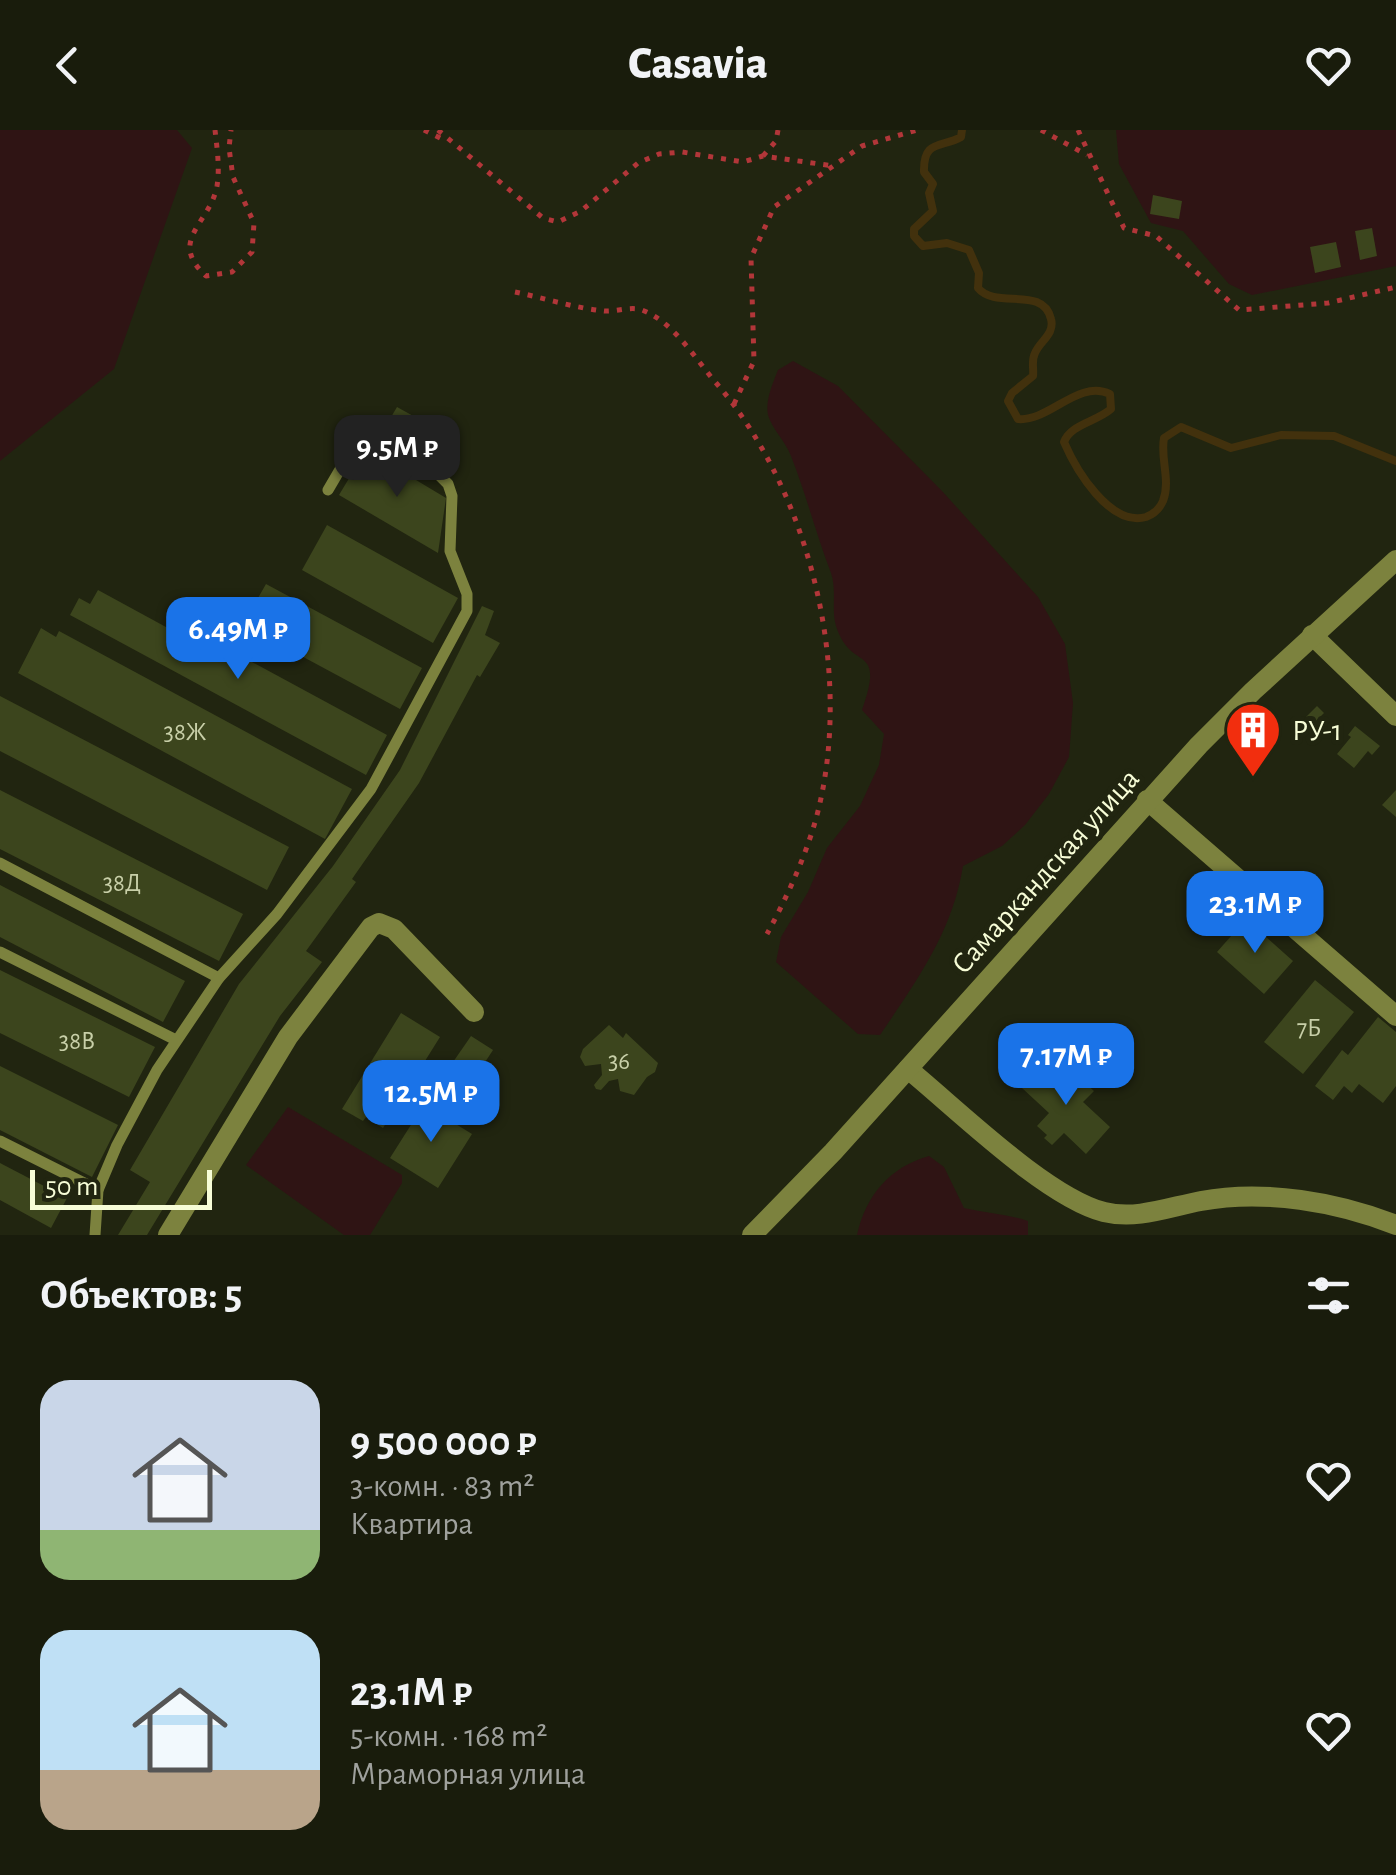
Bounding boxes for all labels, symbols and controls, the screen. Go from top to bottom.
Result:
icon: back [40,38,95,93]
icon: heart [1301,38,1356,93]
text: Casavia [628,42,768,87]
pin: 9.5M ₽ [316,415,478,500]
text: 9.5M ₽ [356,431,438,463]
pin: 6.49M ₽ [146,597,330,682]
text: 6.49M ₽ [188,613,288,645]
building icon: РУ-1 [1223,700,1283,779]
place label: РУ-1 [1292,716,1342,746]
house number: 38Ж [164,720,207,745]
street label: Самаркандская улица [946,764,1145,980]
house number: 38Д [103,871,141,896]
pin: 23.1M ₽ [1163,871,1347,956]
text: 23.1M ₽ [1208,887,1302,919]
house number: 7Б [1297,1016,1321,1041]
pin: 7.17M ₽ [974,1023,1158,1108]
house number: 38В [59,1029,95,1054]
text: 7.17M ₽ [1020,1039,1112,1071]
house number: 36 [608,1049,630,1074]
pin: 12.5M ₽ [339,1060,523,1145]
text: 12.5M ₽ [384,1076,478,1108]
scale bar [30,1165,212,1210]
text: 50 m [45,1173,99,1201]
icon: filters [1301,1268,1356,1323]
text: Объектов: 5 [40,1274,242,1316]
icon: home [120,1420,240,1540]
text: 9 500 000 ₽ [350,1421,537,1463]
icon: heart [1301,1453,1356,1508]
text: 3-комн. · 83 m² [350,1470,534,1502]
text: Квартира [350,1508,473,1540]
icon: home [120,1670,240,1790]
text: 23.1M ₽ [350,1671,472,1713]
icon: heart [1301,1703,1356,1758]
text: 5-комн. · 168 m² [350,1720,548,1752]
text: Мраморная улица [350,1758,586,1790]

